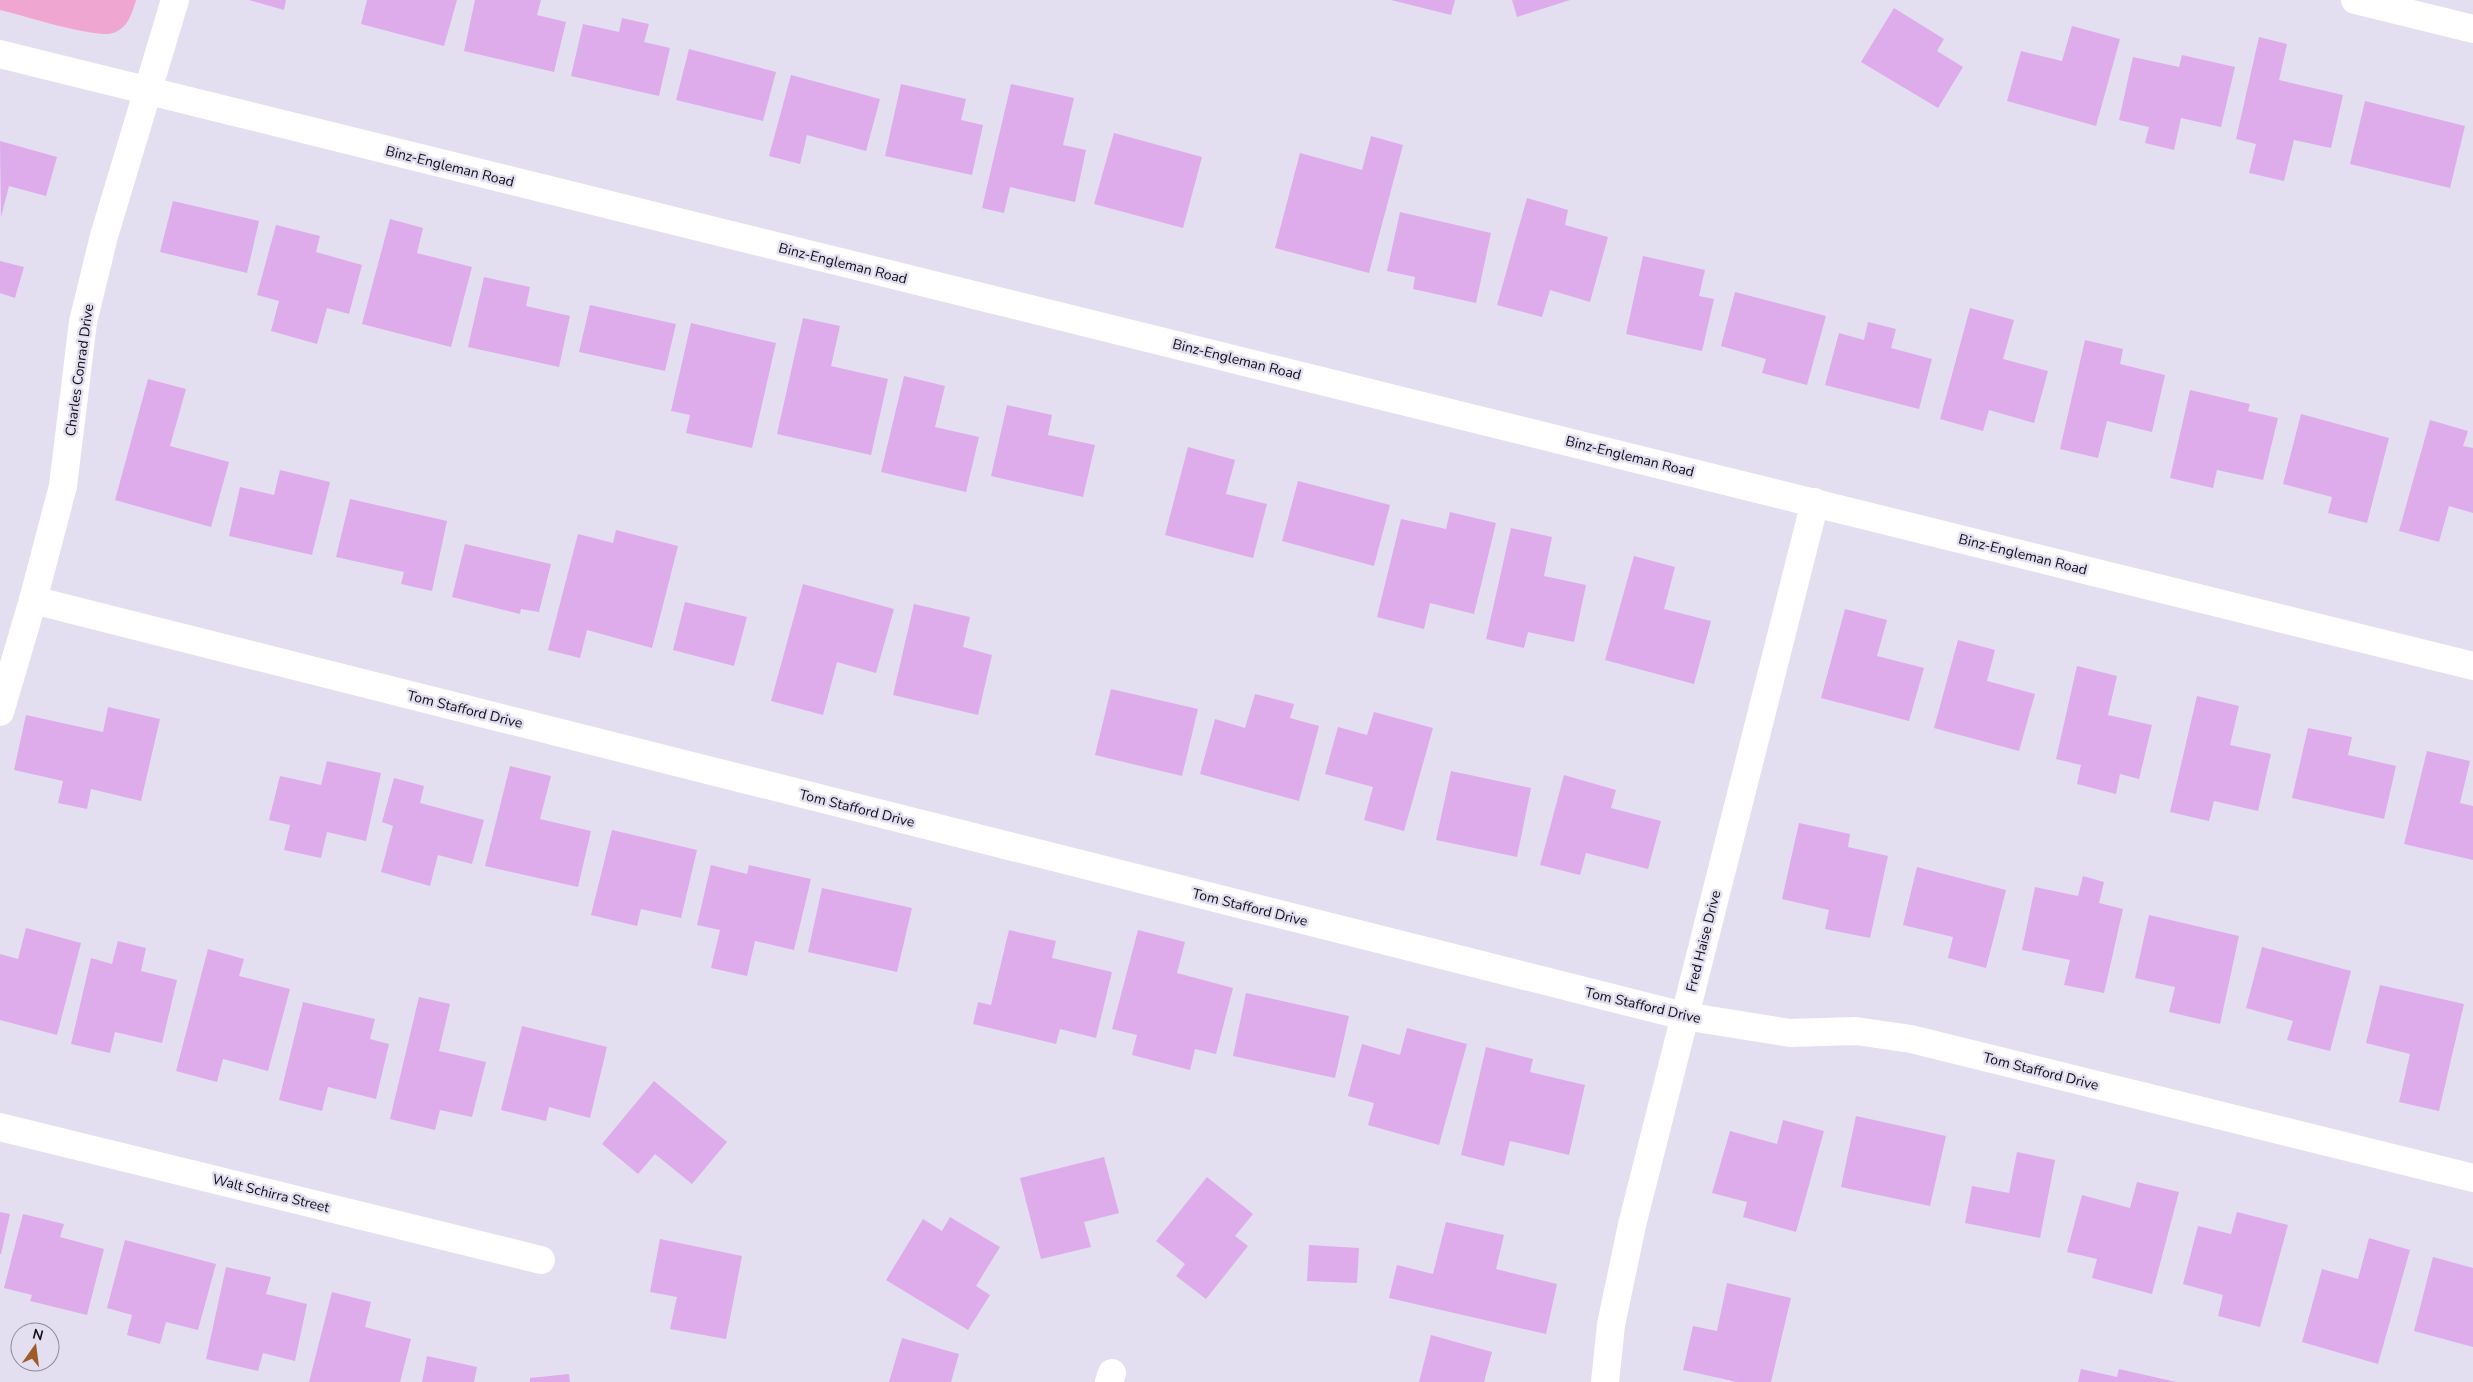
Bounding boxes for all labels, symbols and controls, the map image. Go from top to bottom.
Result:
street label: Binz-Engleman Road [384,141,516,192]
street label: Binz-Engleman Road [777,238,909,289]
street label: Charles Conrad Drive [61,303,98,438]
street label: Binz-Engleman Road [1171,334,1303,385]
street label: Binz-Engleman Road [1564,431,1696,482]
street label: Binz-Engleman Road [1957,529,2089,580]
street label: Tom Stafford Drive [405,686,525,733]
street label: Tom Stafford Drive [797,785,917,832]
street label: Tom Stafford Drive [1190,884,1310,931]
street label: Fred Haise Drive [1682,888,1725,994]
street label: Tom Stafford Drive [1583,983,1703,1028]
street label: Tom Stafford Drive [1981,1048,2101,1095]
street label: Walt Schirra Street [210,1170,331,1217]
north arrow [10,1322,60,1372]
text: N [31,1324,45,1345]

